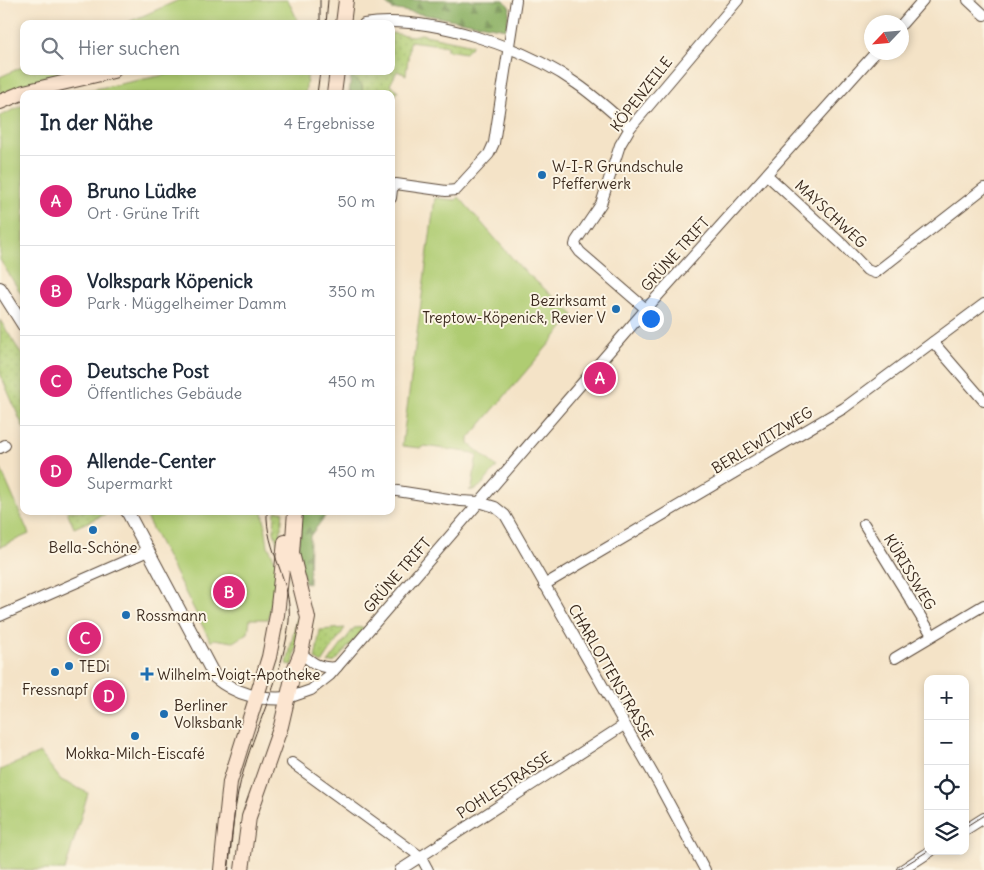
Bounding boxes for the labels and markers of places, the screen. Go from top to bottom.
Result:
place label: W-I-R Grundschule Pfefferwerk [552,157,683,193]
marker: W-I-R Grundschule Pfefferwerk [536,169,548,181]
place label: Bezirksamt Treptow-Köpenick, Revier V [422,291,606,327]
marker: Bezirksamt Treptow-Köpenick, Revier V [610,303,622,315]
pin: A [584,359,616,397]
marker: Bella-Schöne [87,524,99,536]
place label: Bella-Schöne [49,538,137,557]
pin: B [213,573,245,611]
place label: Rossmann [136,606,207,625]
marker: Rossmann [120,609,132,621]
pin: C [69,619,101,657]
place label: TEDi [79,657,110,676]
marker: TEDi [63,660,75,672]
place label: Wilhelm-Voigt-Apotheke [157,665,320,684]
marker: Fressnapf [49,666,61,678]
marker: Wilhelm-Voigt-Apotheke [141,668,153,680]
pin: D [93,677,125,715]
place label: Fressnapf [22,680,89,699]
place label: Berliner Volksbank [174,696,243,732]
marker: Berliner Volksbank [158,708,170,720]
marker: Mokka-Milch-Eiscafé [129,730,141,742]
place label: Mokka-Milch-Eiscafé [65,744,205,763]

